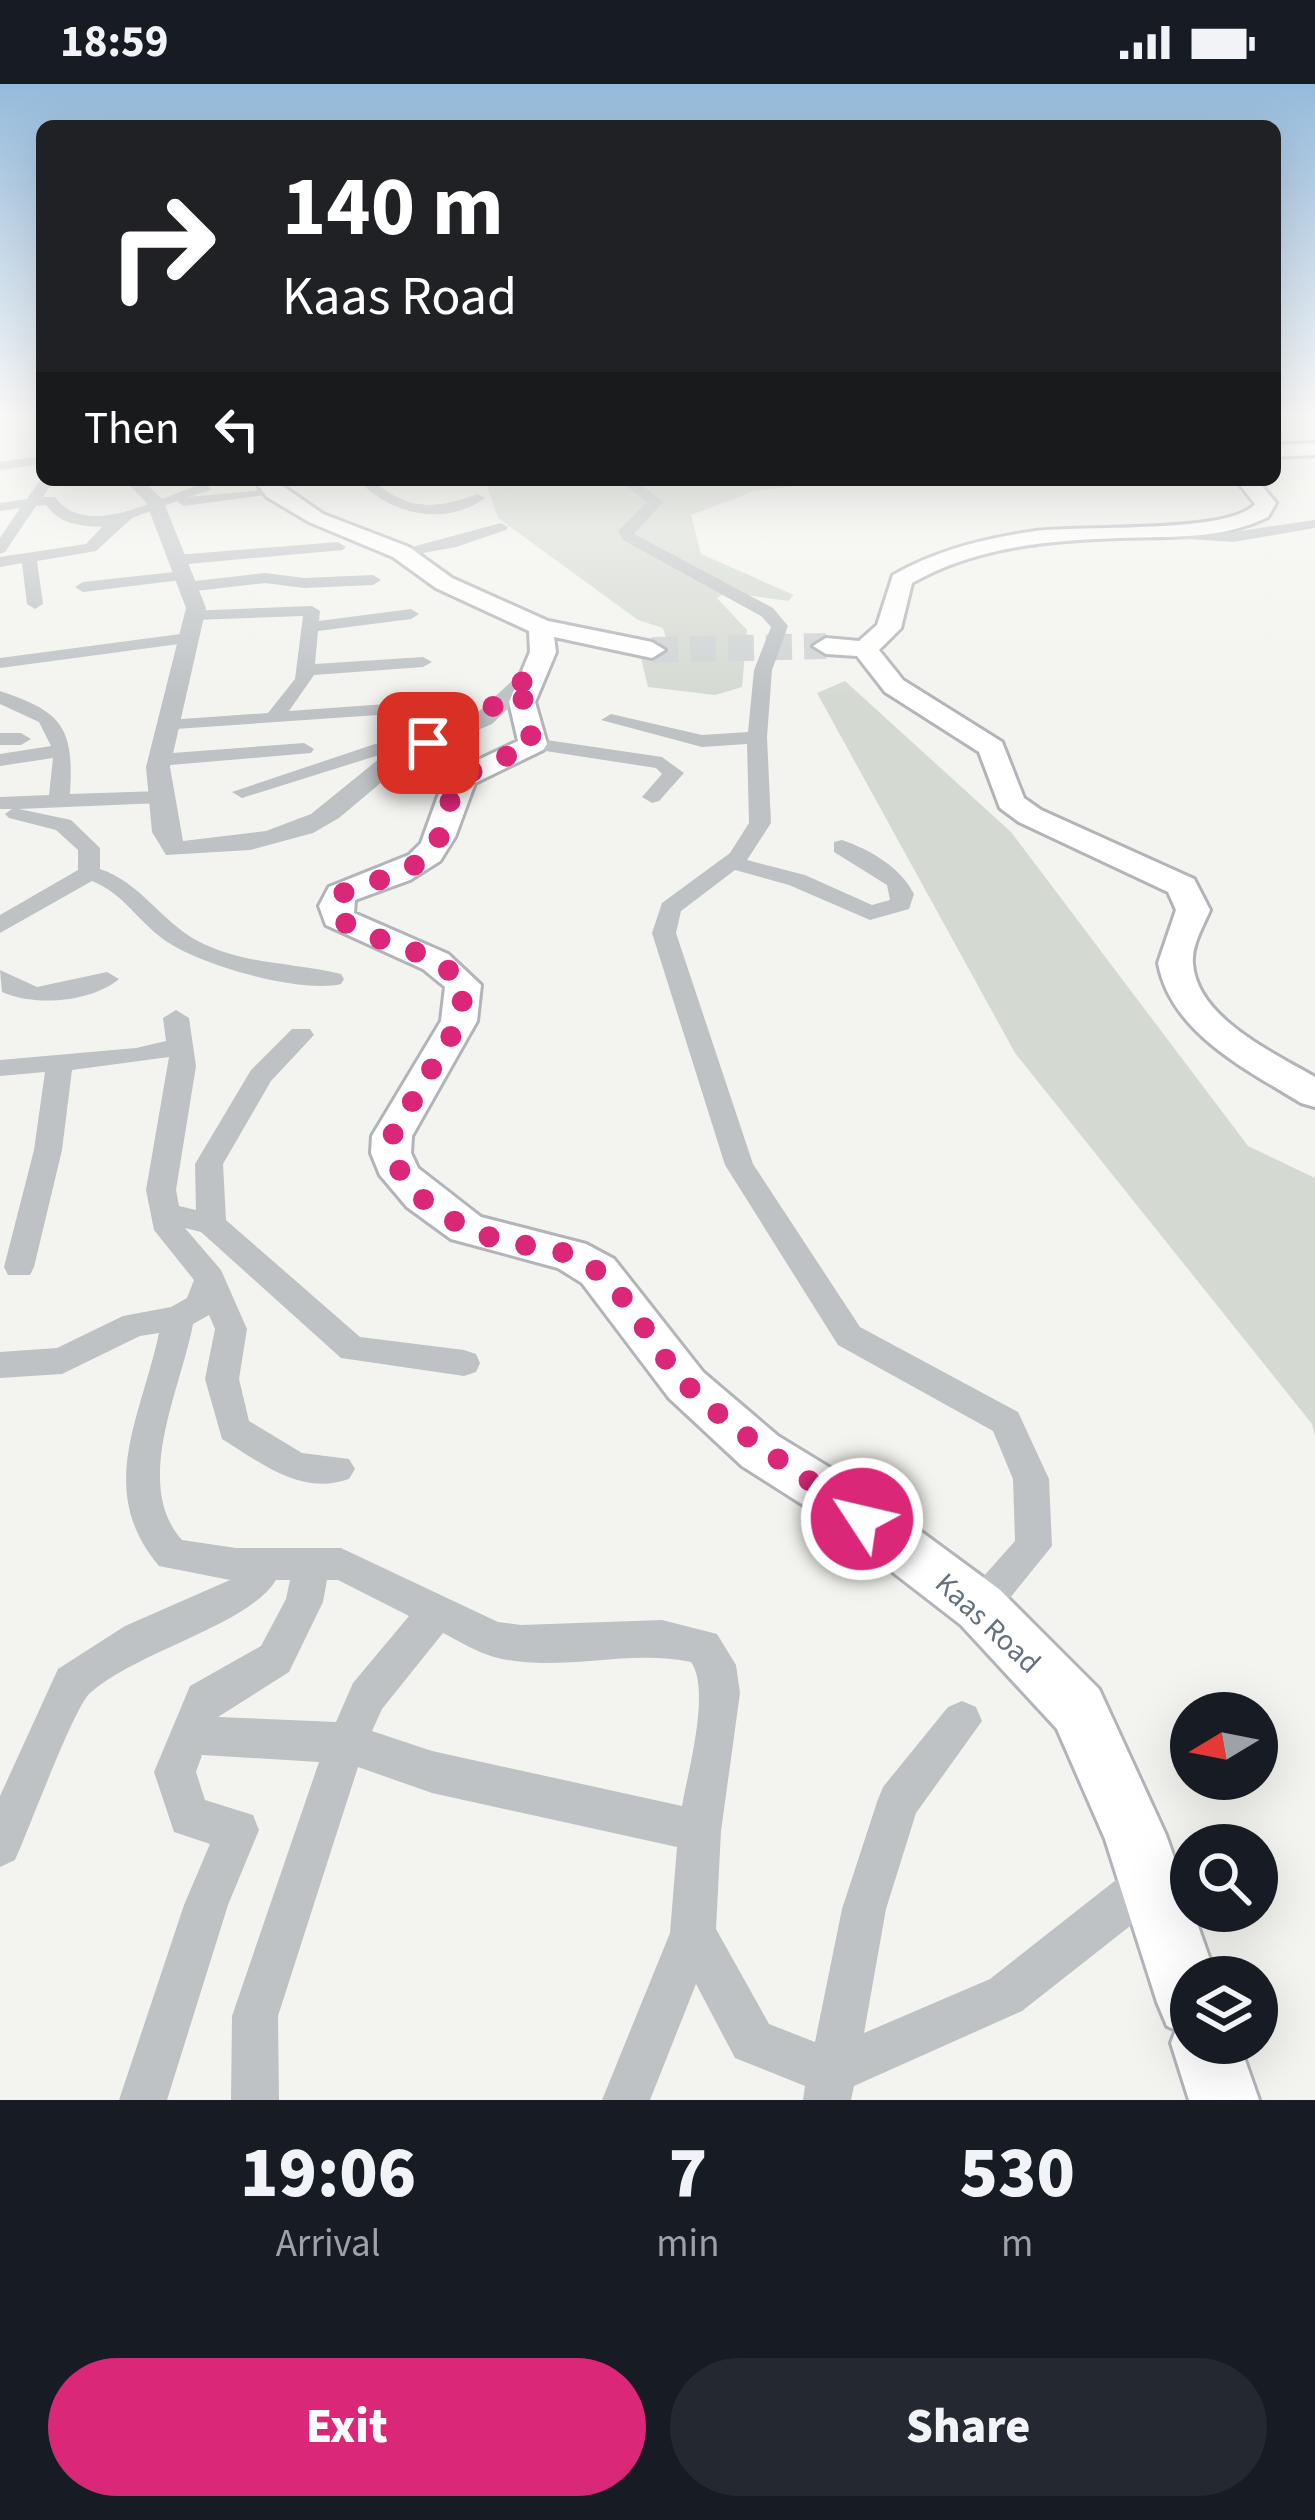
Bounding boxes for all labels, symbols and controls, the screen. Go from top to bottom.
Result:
text: 18:59 [60,10,169,74]
text: 140 m [282,148,504,268]
icon: right [84,168,240,324]
text: Kaas Road [282,259,517,336]
icon: left [204,396,270,462]
text: Then [84,397,180,461]
pin [377,692,479,794]
icon: arrive [395,710,461,776]
position arrow [799,1456,925,1582]
street label: Kaas Road [925,1563,1050,1684]
north arrow [1170,1692,1278,1800]
map controls [1170,1692,1278,2064]
button: search [1170,1824,1278,1932]
button: layers [1170,1956,1278,2064]
text: 19:06 [240,2122,416,2225]
text: 7 [669,2122,707,2225]
text: 530 [960,2122,1075,2225]
text: Arrival [276,2216,381,2272]
text: min [656,2216,720,2272]
text: m [1001,2216,1033,2272]
button: Exit [48,2358,646,2496]
button: Share [670,2358,1267,2496]

